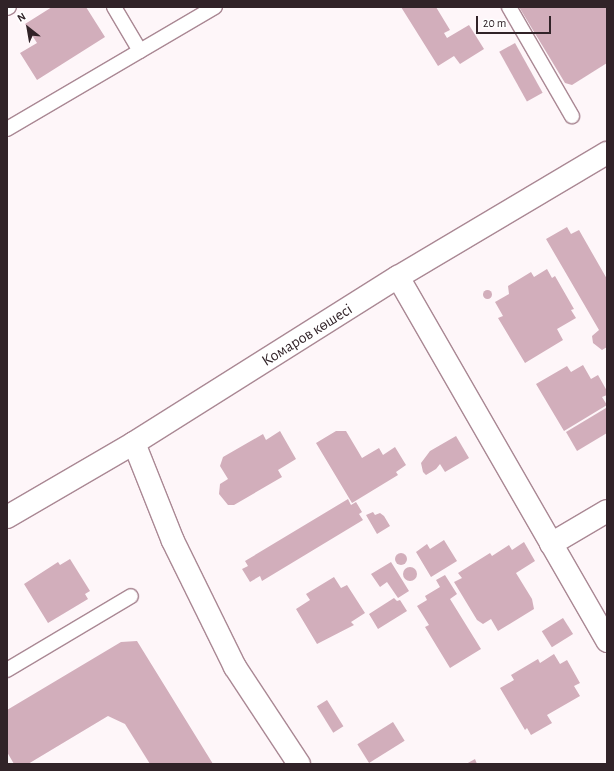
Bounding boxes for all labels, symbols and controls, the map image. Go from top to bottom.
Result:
north arrow [8,8,48,48]
scale bar [478,8,553,34]
text: N [15,11,28,24]
text: 20 m [483,17,506,29]
street label: Комаров көшесі [258,300,356,370]

